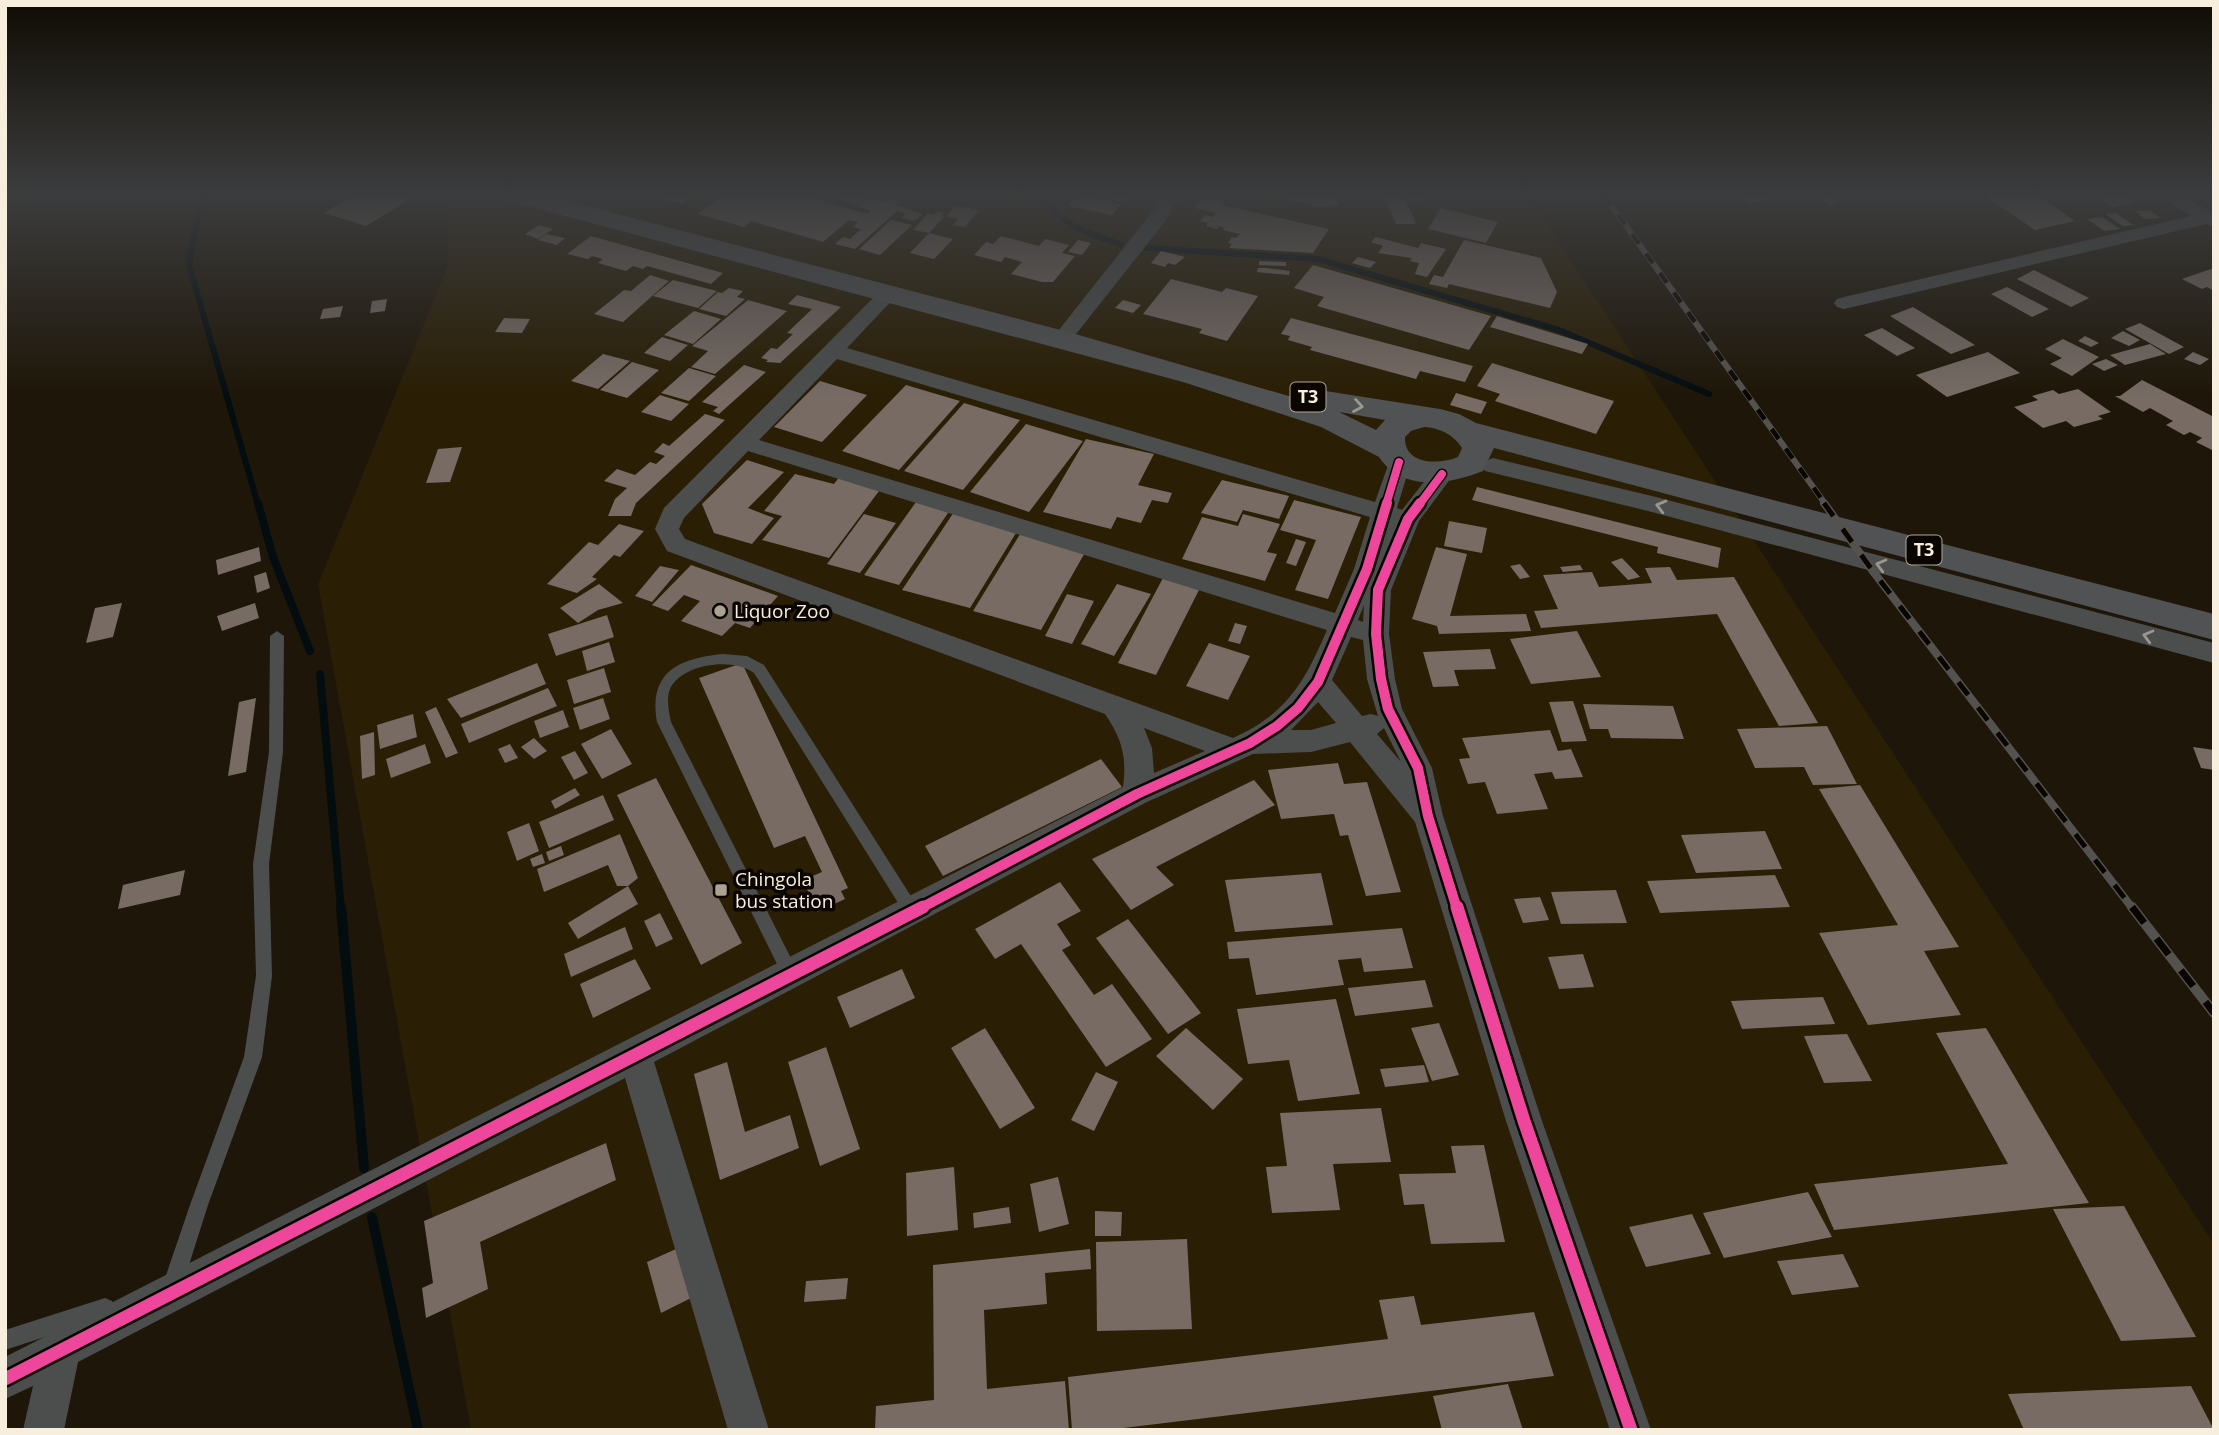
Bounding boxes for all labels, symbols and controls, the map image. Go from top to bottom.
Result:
road number: T3 [1290,382,1326,412]
one-way arrow [1352,397,1364,412]
one-way arrow [1655,500,1667,514]
road number: T3 [1906,536,1941,564]
one-way arrow [1875,558,1887,573]
place label: Liquor Zoo [734,598,830,624]
marker: Liquor Zoo [712,603,728,619]
one-way arrow [2142,629,2154,644]
place label: Chingola bus station [735,866,833,914]
marker: Chingola bus station [713,882,729,898]

